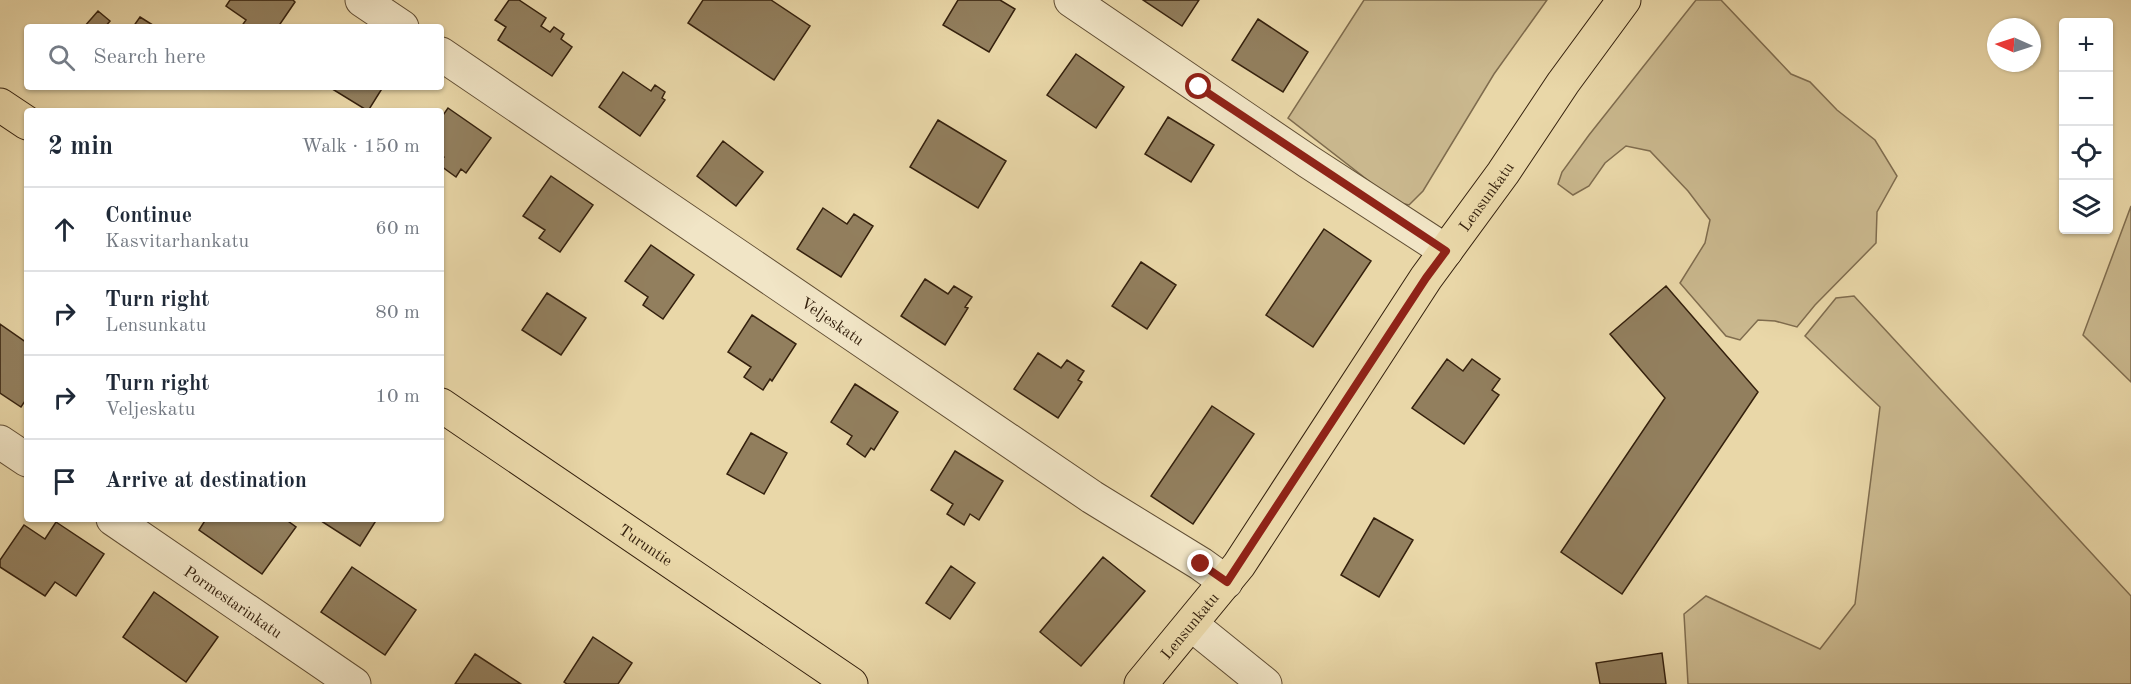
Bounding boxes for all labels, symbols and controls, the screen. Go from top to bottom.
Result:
north arrow [1987,18,2041,72]
map controls [2059,18,2113,234]
button: + [2059,18,2113,72]
search box [24,24,444,90]
icon: search [45,41,78,74]
text: Search here [93,46,206,68]
button: − [2059,72,2113,126]
route start [1185,73,1211,99]
button: locate [2059,126,2113,180]
text: 2 min [48,134,113,160]
text: Walk · 150 m [301,137,420,157]
street label: Lensunkatu [1457,160,1518,235]
button: layers [2059,180,2113,234]
text: Continue [105,205,192,227]
icon: ahead [48,213,81,246]
text: 60 m [375,219,420,239]
text: Kasvitarhankatu [105,232,249,252]
text: Turn right [105,289,209,311]
street label: Veljeskatu [797,295,867,350]
icon: right [48,297,81,330]
text: 80 m [375,303,420,323]
text: Lensunkatu [105,316,207,336]
text: Turn right [105,373,209,395]
icon: right [48,381,81,414]
text: 10 m [375,387,420,407]
text: Veljeskatu [105,400,195,420]
icon: arrive [48,465,81,498]
text: Arrive at destination [105,470,307,492]
street label: Turuntie [615,522,675,570]
route end [1187,550,1213,576]
street label: Pormestarinkatu [180,564,285,642]
street label: Lensunkatu [1159,590,1223,663]

